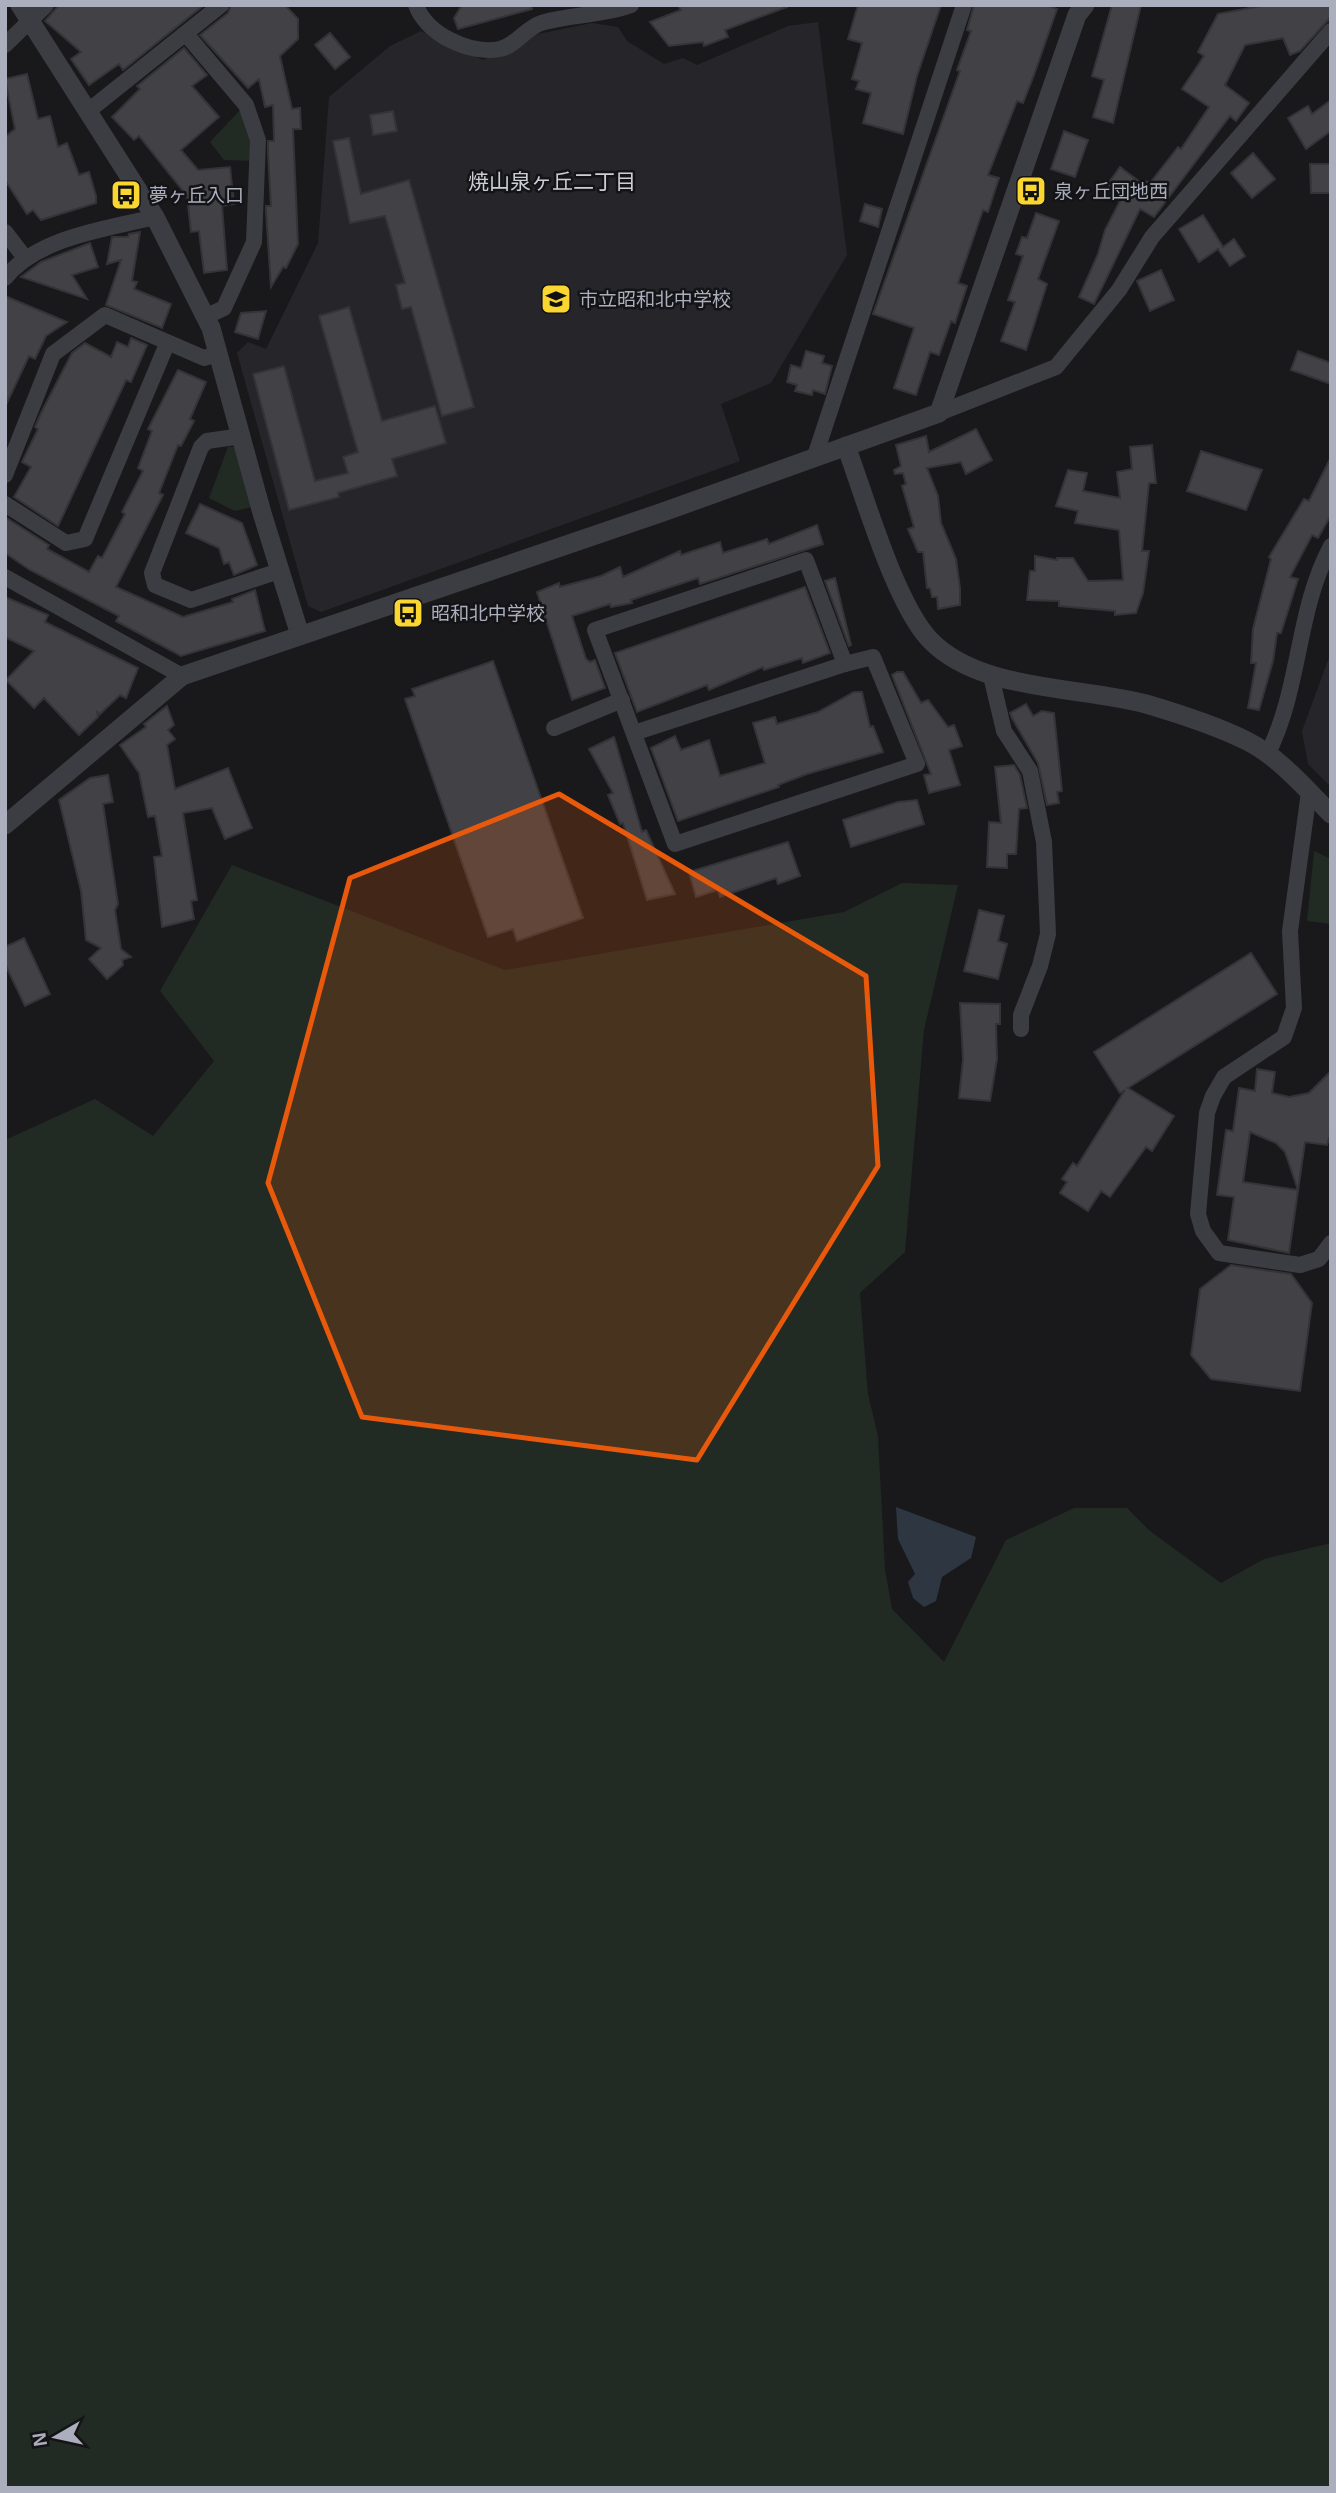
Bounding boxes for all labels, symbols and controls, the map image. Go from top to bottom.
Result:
district label: 焼山泉ヶ丘二丁目 [468,170,636,193]
bus stop icon: 泉ヶ丘団地西 [1014,174,1048,208]
bus stop icon: 夢ヶ丘入口 [109,178,143,212]
place label: 泉ヶ丘団地西 [1054,181,1168,202]
place label: 夢ヶ丘入口 [149,185,244,206]
school or university icon: 市立昭和北中学校 [539,282,573,316]
place label: 市立昭和北中学校 [579,289,731,310]
bus stop icon: 昭和北中学校 [391,596,425,630]
place label: 昭和北中学校 [431,603,545,624]
north arrow [21,2402,91,2472]
text: N [28,2431,51,2448]

